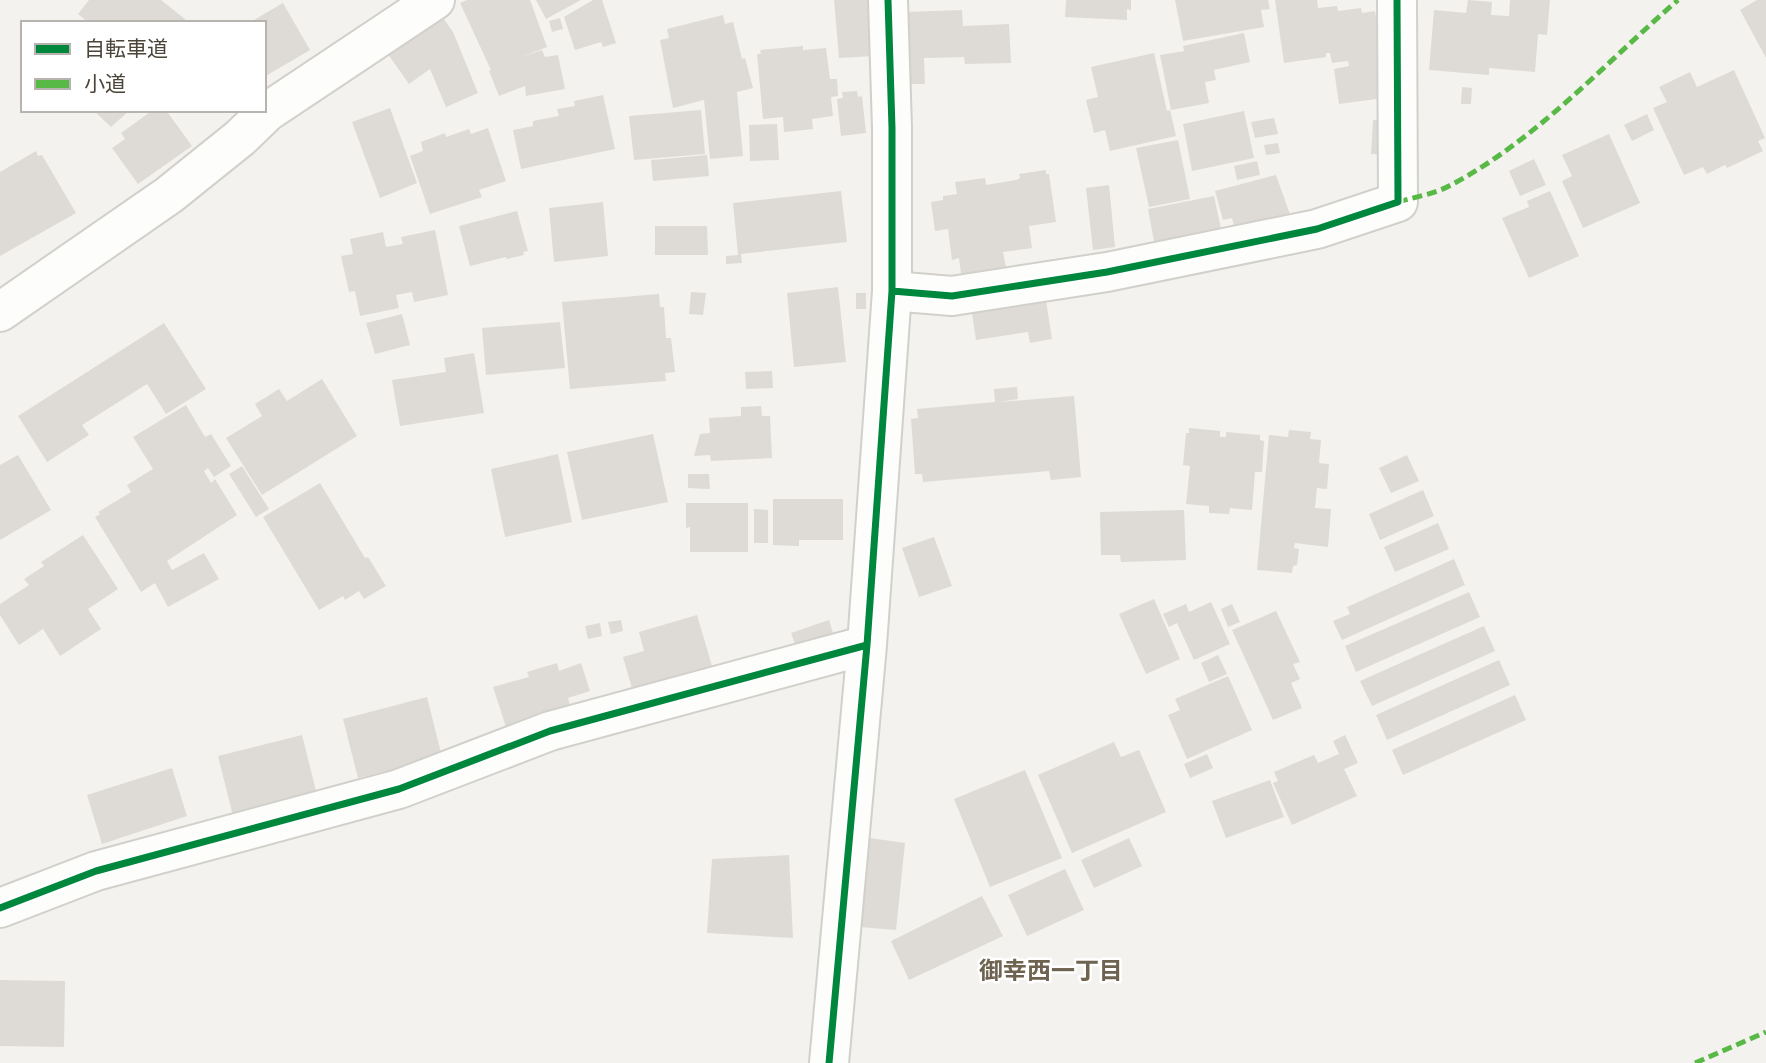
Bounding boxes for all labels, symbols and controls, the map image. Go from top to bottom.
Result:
legend [21,21,266,112]
text: 自転車道 [84,37,168,64]
text: 小道 [84,72,126,99]
district label: 御幸西一丁目 [979,958,1123,988]

